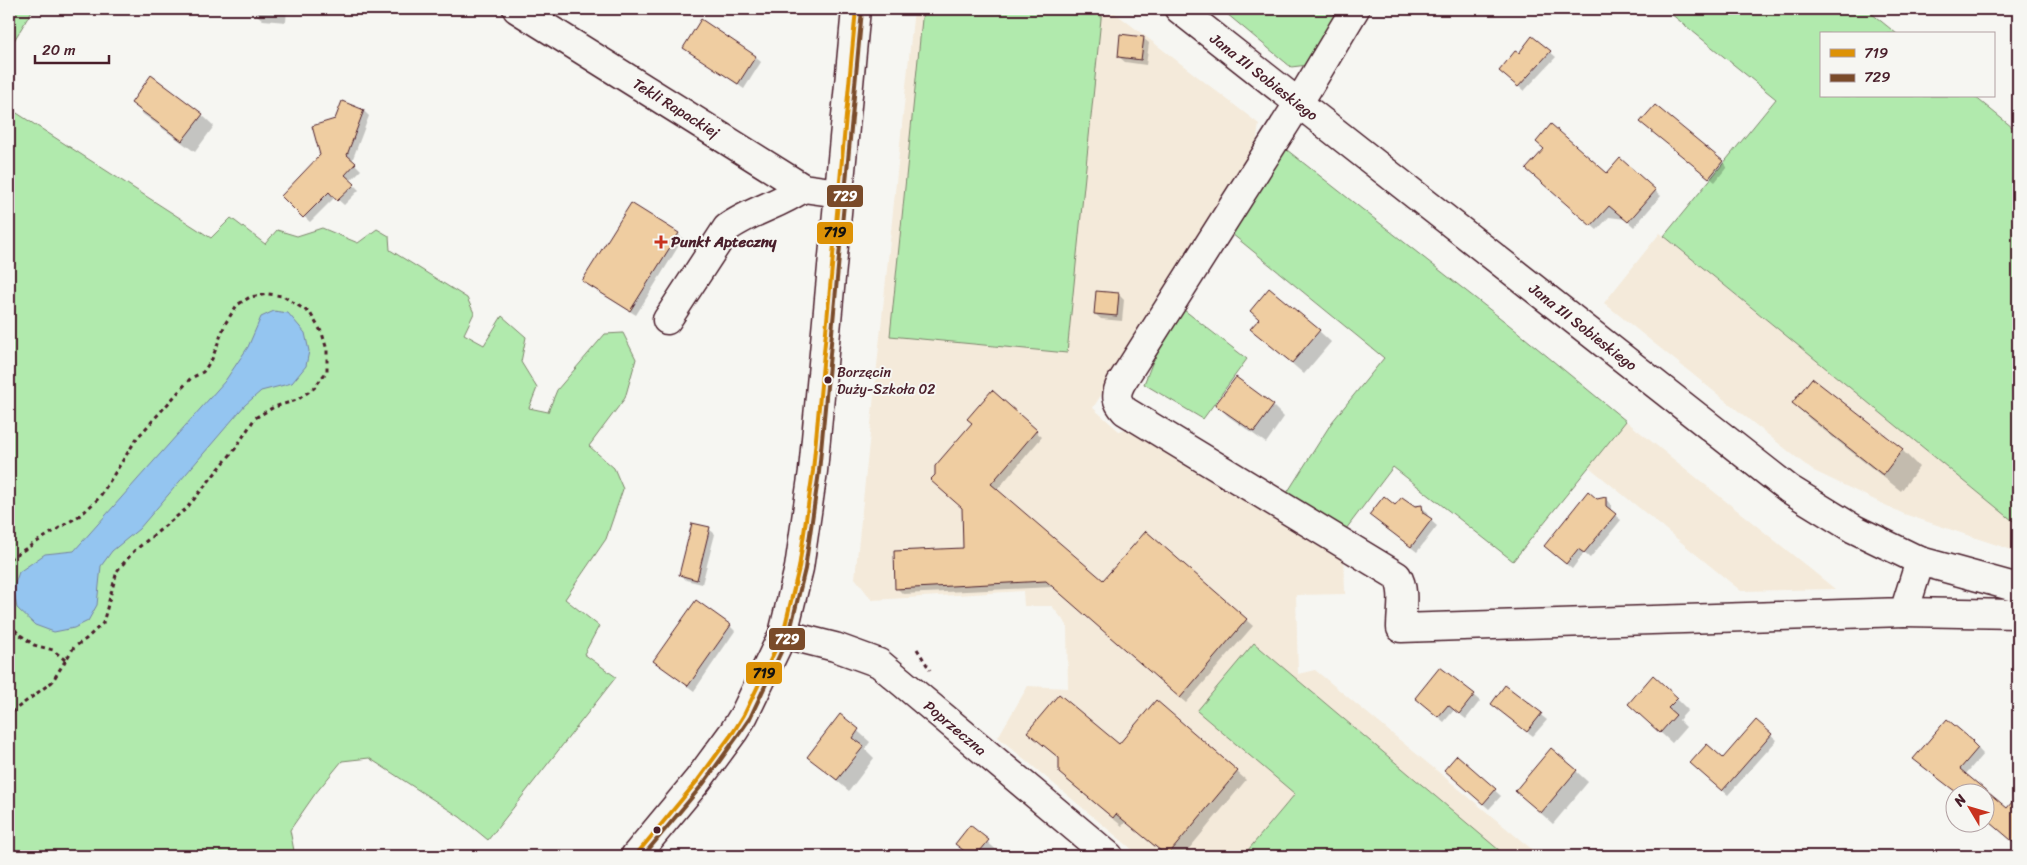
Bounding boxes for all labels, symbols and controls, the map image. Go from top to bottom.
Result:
street label: Jana III Sobieskiego [1203,26,1324,128]
scale bar [35,32,109,64]
legend [1820,32,1994,98]
text: 20 m [42,37,76,63]
text: 719 [1864,40,1888,66]
text: 729 [1864,64,1890,90]
street label: Tekli Rapackiej [627,71,725,145]
line badge: 729 [826,184,864,208]
text: 729 [833,184,858,209]
text: 719 [824,220,847,245]
line badge: 719 [816,221,854,245]
place label: Punkt Apteczny [671,229,777,255]
marker: Punkt Apteczny [655,236,667,248]
street label: Jana III Sobieskiego [1522,276,1643,378]
place label: Borzęcin Duży-Szkoła 02 [837,360,935,402]
marker: Borzęcin Duży-Szkoła 02 [823,375,833,385]
line badge: 729 [768,627,806,651]
text: 729 [775,627,800,652]
line badge: 719 [745,661,783,685]
text: 719 [753,661,776,686]
street label: Poprzeczna [918,694,993,763]
north arrow [1944,782,1994,832]
text: N [1947,789,1973,813]
unlabelled marker [652,825,662,835]

